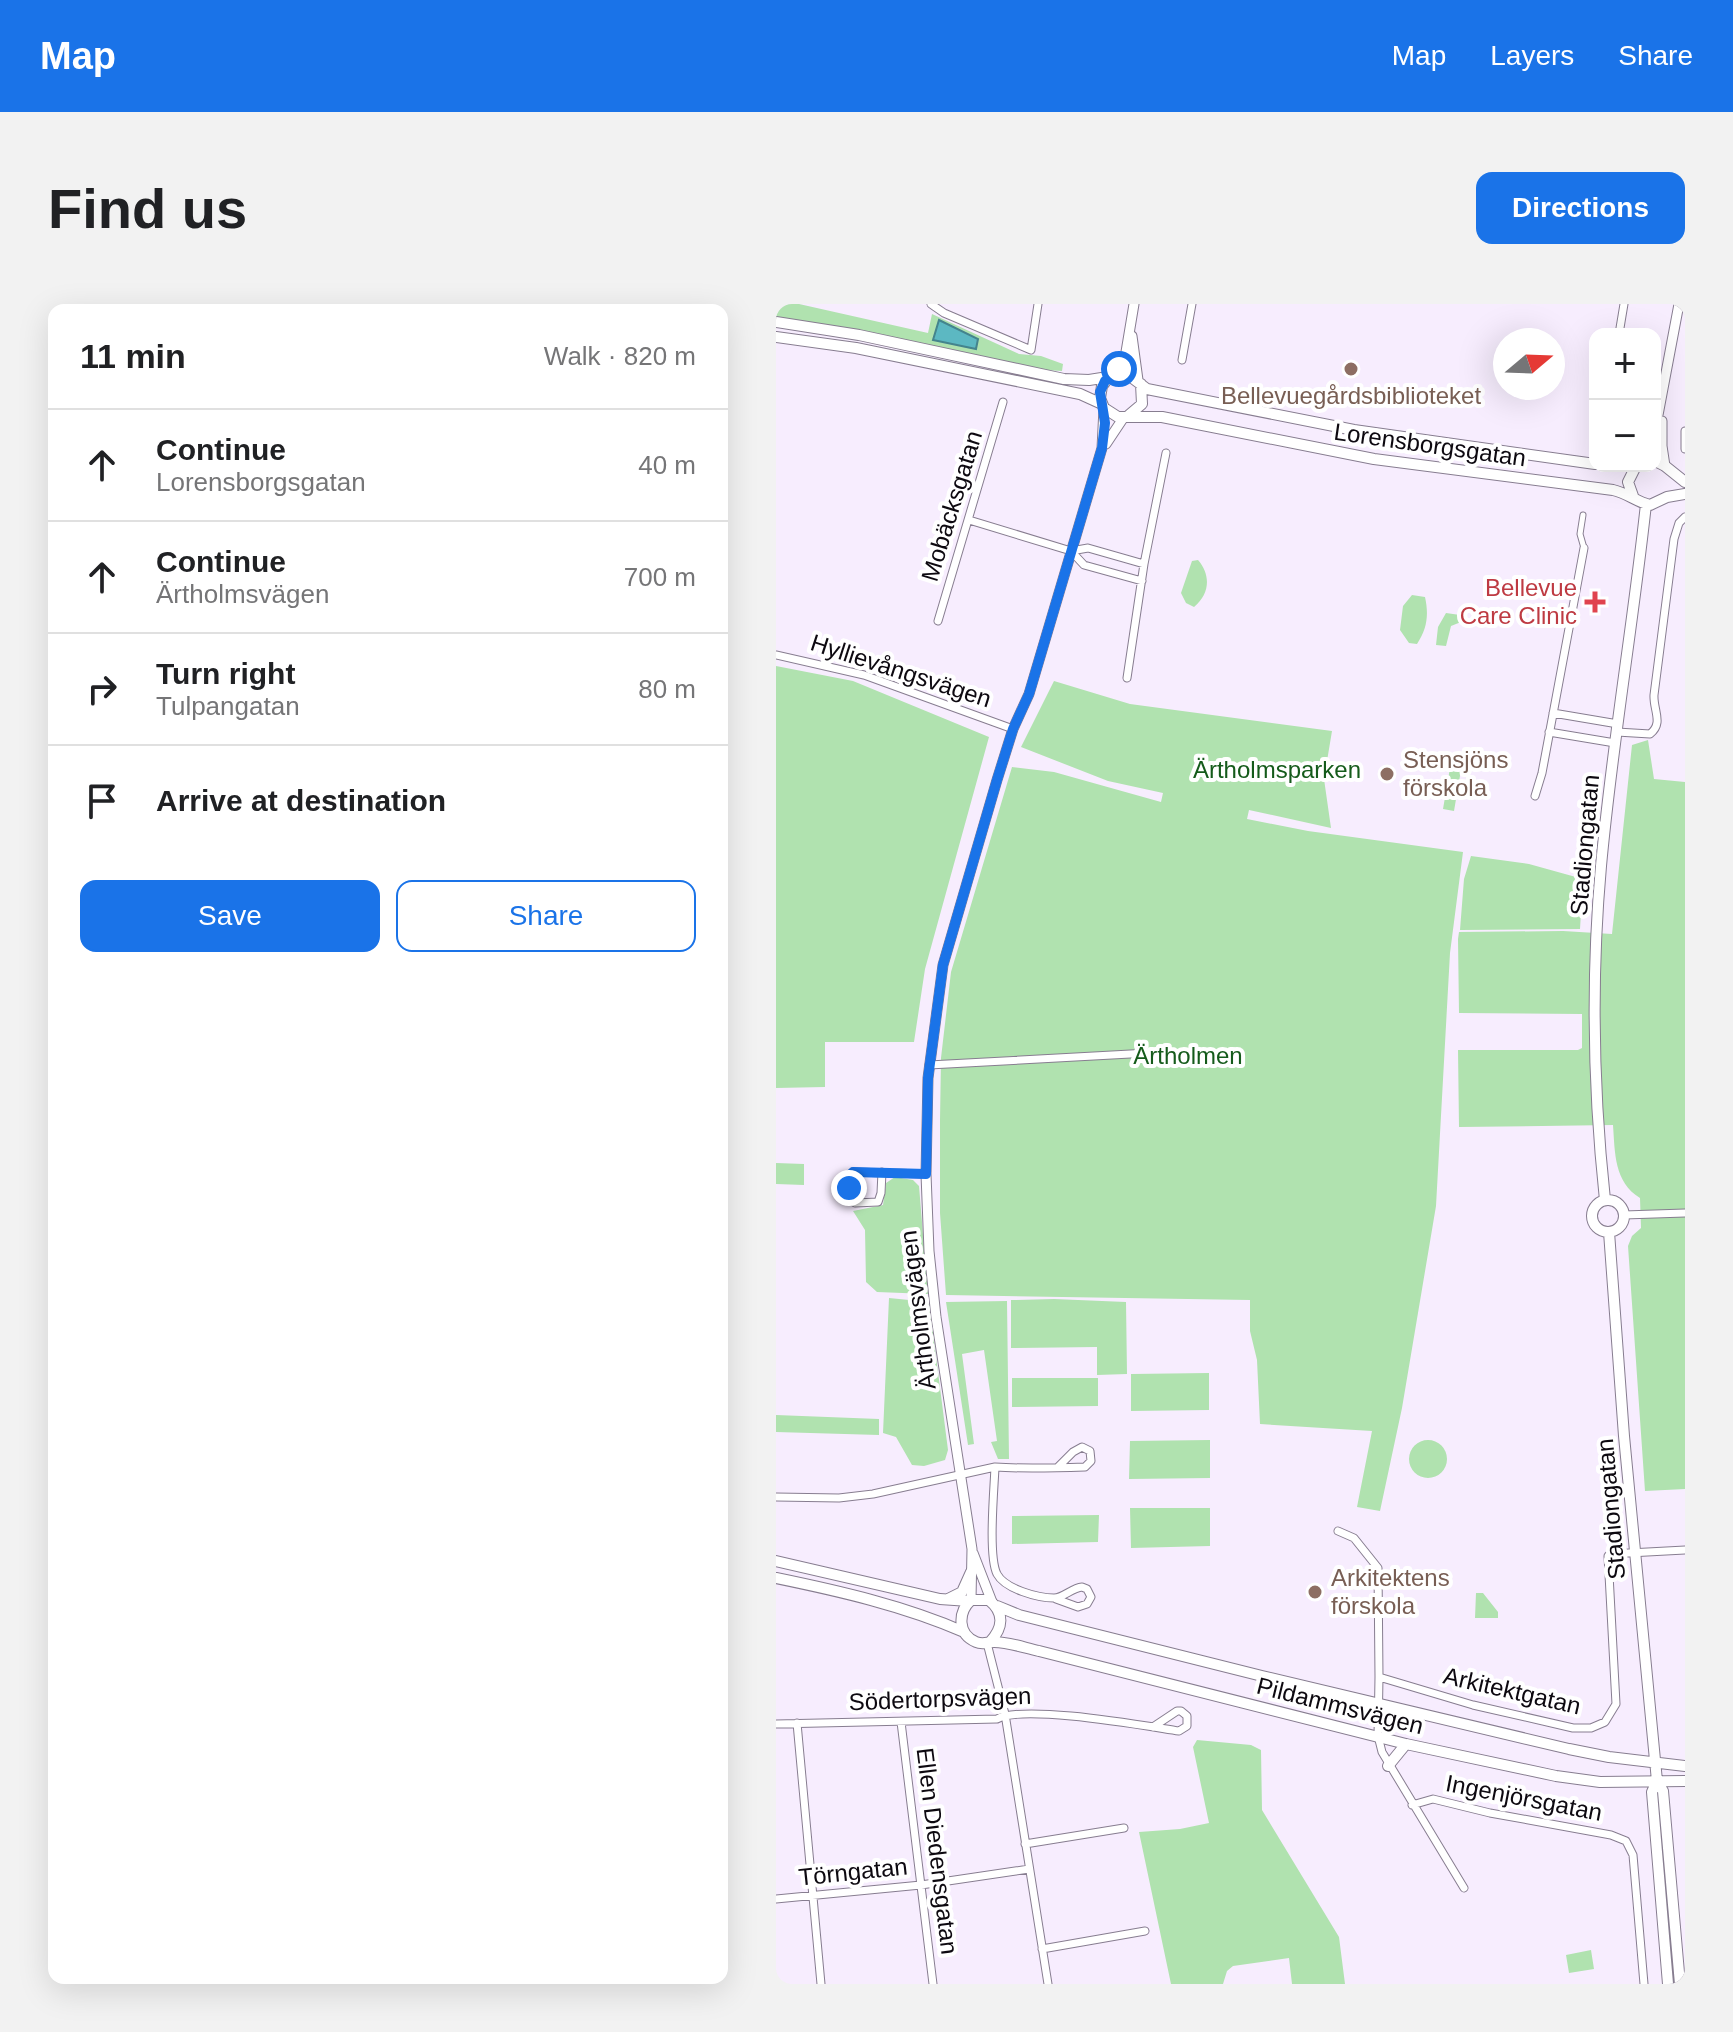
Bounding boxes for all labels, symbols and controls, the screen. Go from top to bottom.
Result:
text: Map [40,35,116,77]
text: Map [1392,40,1446,71]
text: Layers [1490,40,1574,71]
text: Share [1618,40,1693,71]
button: Directions [1476,172,1685,244]
text: Find us [48,177,247,240]
north arrow [1493,328,1565,400]
map controls [1589,328,1661,472]
button: + [1589,328,1661,400]
text: 11 min [80,337,186,375]
text: Walk · 820 m [544,341,696,371]
route start [1101,351,1137,387]
marker: Bellevuegårdsbiblioteket [1342,360,1360,378]
place label: Bellevuegårdsbiblioteket [1221,382,1481,409]
button: − [1589,400,1661,472]
street label: Lorensborgsgatan [1332,418,1528,471]
street label: Mobäcksgatan [916,427,987,584]
text: Continue [156,433,286,466]
icon: ahead [80,443,124,487]
text: 40 m [638,450,696,480]
text: Lorensborgsgatan [156,467,366,497]
text: Continue [156,545,286,578]
icon: ahead [80,555,124,599]
text: 700 m [624,562,696,592]
place label: Bellevue Care Clinic [1460,574,1577,629]
text: Ärtholmsvägen [156,579,329,609]
marker: Bellevue Care Clinic [1584,591,1606,613]
street label: Hyllievångsvägen [808,629,995,712]
text: Turn right [156,657,295,690]
icon: right [80,667,124,711]
text: 80 m [638,674,696,704]
text: Tulpangatan [156,691,300,721]
place label: Stensjöns förskola [1403,746,1508,801]
park label: Ärtholmsparken [1193,756,1361,783]
marker: Stensjöns förskola [1378,765,1396,783]
street label: Stadiongatan [1565,773,1604,917]
icon: arrive [80,779,124,823]
text: Arrive at destination [156,784,446,817]
button: Save [80,880,380,952]
button: Share [396,880,696,952]
park label: Ärtholmen [1133,1042,1243,1069]
route end [831,1170,867,1206]
street label: Ärtholmsvägen [894,1229,941,1391]
street label: Stadiongatan [1591,1437,1630,1581]
place label: Arkitektens förskola [1331,1564,1450,1619]
marker: Arkitektens förskola [1306,1583,1324,1601]
street label: Arkitektgatan [1441,1662,1583,1719]
street label: Pildammsvägen [1254,1672,1426,1739]
street label: Södertorpsvägen [848,1682,1032,1715]
street label: Ellen Diedensgatan [911,1746,964,1956]
street label: Ingenjörsgatan [1444,1769,1605,1826]
street label: Törngatan [797,1852,909,1891]

